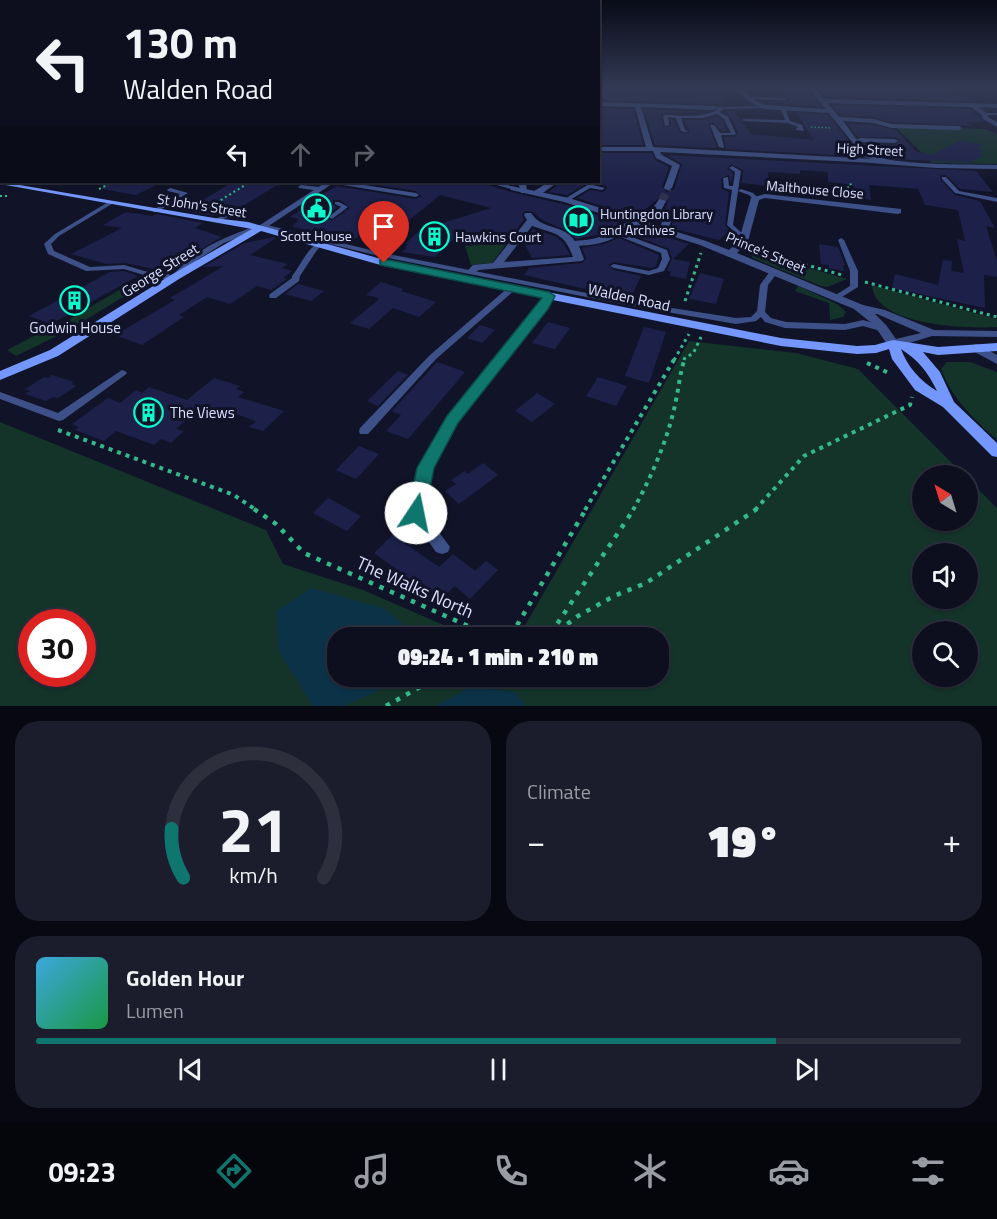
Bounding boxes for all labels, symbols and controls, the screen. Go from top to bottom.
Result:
text: 130 m [123,10,238,74]
icon: left [24,24,102,102]
text: Walden Road [123,68,273,109]
street label: High Street [836,137,904,161]
icon: left [221,138,254,171]
icon: ahead [284,138,317,171]
icon: right [347,138,380,171]
street label: Malthouse Close [765,174,865,204]
street label: St John's Street [156,188,248,222]
public building icon: Scott House [300,192,332,224]
pin [358,201,409,263]
place label: Huntingdon Library and Archives [600,203,713,240]
library icon: Huntingdon Library and Archives [563,205,595,237]
icon: arrive [367,210,400,243]
building icon: Hawkins Court [418,220,450,252]
place label: Scott House [280,225,352,246]
place label: Hawkins Court [455,226,541,247]
street label: Prince's Street [723,226,809,278]
street label: George Street [117,237,204,303]
street label: Walden Road [586,277,672,317]
building icon: Godwin House [59,284,91,316]
place label: Godwin House [29,316,121,339]
building icon: The Views [133,396,165,428]
place label: The Views [170,401,235,424]
north arrow [912,465,978,531]
map controls [912,465,978,687]
position arrow [384,481,448,545]
button: sound [912,543,978,609]
street label: The Walks North [352,549,478,625]
speed limit sign: 30 [18,609,96,687]
button: search [912,621,978,687]
text: 09:24 · 1 min · 210 m [398,640,598,674]
text: Climate [527,776,591,807]
text: 21 [218,781,288,876]
text: 19° [707,806,781,874]
text: − [527,816,545,866]
text: + [943,816,961,866]
text: km/h [229,859,277,891]
text: Golden Hour [126,961,244,995]
text: Lumen [126,995,184,1026]
icon: previous [174,1053,207,1086]
icon: pause [482,1053,515,1086]
icon: next [790,1053,823,1086]
icon: directions [213,1150,255,1192]
icon: music [351,1150,393,1192]
icon: phone [490,1150,532,1192]
icon: climate [629,1150,671,1192]
icon: car [768,1150,810,1192]
icon: filters [907,1150,949,1192]
text: 09:23 [48,1151,116,1192]

